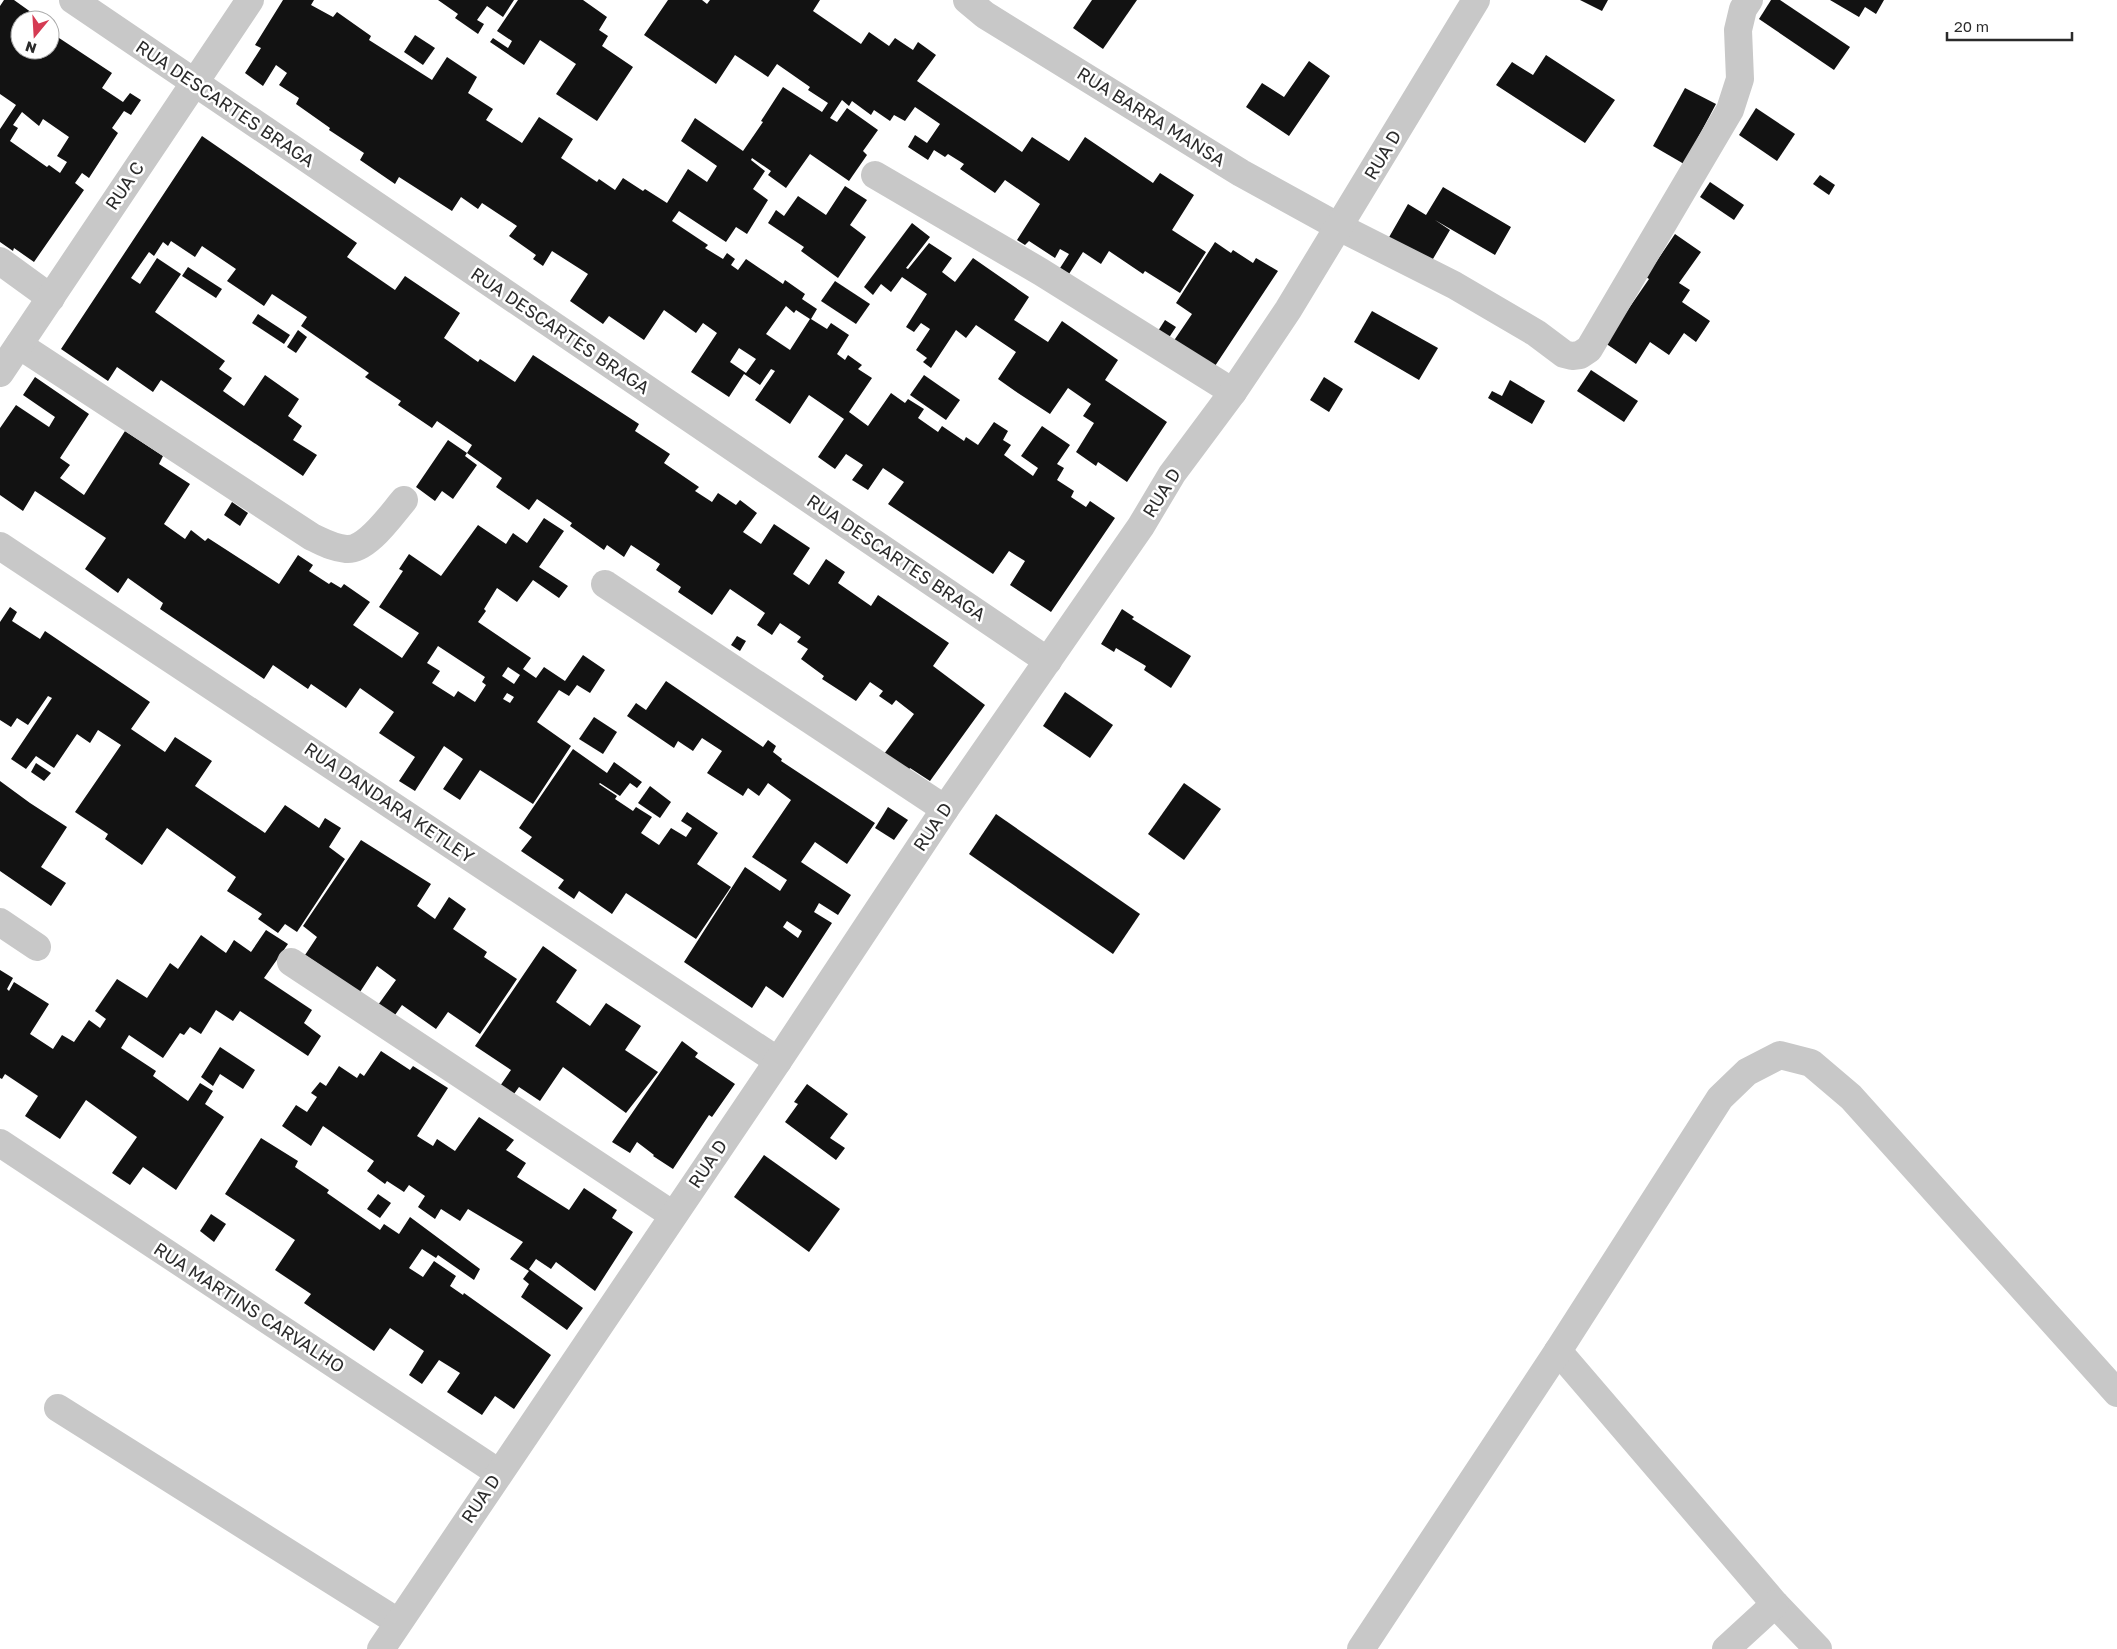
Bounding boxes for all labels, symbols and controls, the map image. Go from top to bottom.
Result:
north arrow [10,10,60,60]
scale bar [1947,10,2072,42]
text: 20 m [1954,17,1989,35]
street label: RUA DESCARTES BRAGA [132,35,319,171]
text: N [23,38,39,58]
street label: RUA BARRA MANSA [1073,62,1230,171]
street label: RUA D [1359,126,1405,183]
street label: RUA C [100,157,148,214]
street label: RUA DESCARTES BRAGA [467,262,654,398]
street label: RUA D [1138,464,1185,521]
street label: RUA DESCARTES BRAGA [803,489,990,625]
street label: RUA DANDARA KETLEY [301,737,479,867]
street label: RUA D [908,798,956,855]
street label: RUA D [683,1135,731,1192]
street label: RUA MARTINS CARVALHO [150,1237,349,1377]
street label: RUA D [456,1470,504,1527]

